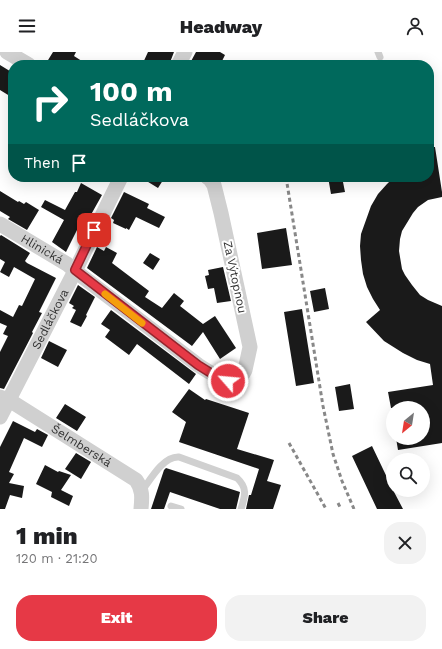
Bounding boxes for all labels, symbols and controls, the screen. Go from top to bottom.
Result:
icon: menu [16,15,38,37]
icon: person [404,15,426,37]
text: Headway [180,16,262,37]
text: 100 m [90,75,173,108]
icon: right [24,76,76,128]
text: Sedláčkova [90,109,189,130]
icon: arrive [68,152,90,174]
text: Then [24,154,60,172]
pin [77,213,111,247]
icon: arrive [83,219,105,241]
street label: Hlinická [19,231,66,267]
street label: Za Výtopnou [221,240,249,314]
street label: Sedláčkova [29,286,72,352]
position arrow [207,360,249,402]
north arrow [386,401,430,445]
map controls [386,401,430,497]
street label: Šelmberská [49,421,114,470]
button: search [386,453,430,497]
text: 1 min [16,522,78,550]
button: close [384,522,426,564]
text: 120 m · 21:20 [16,551,98,566]
button: Exit [16,595,217,641]
button: Share [225,595,426,641]

